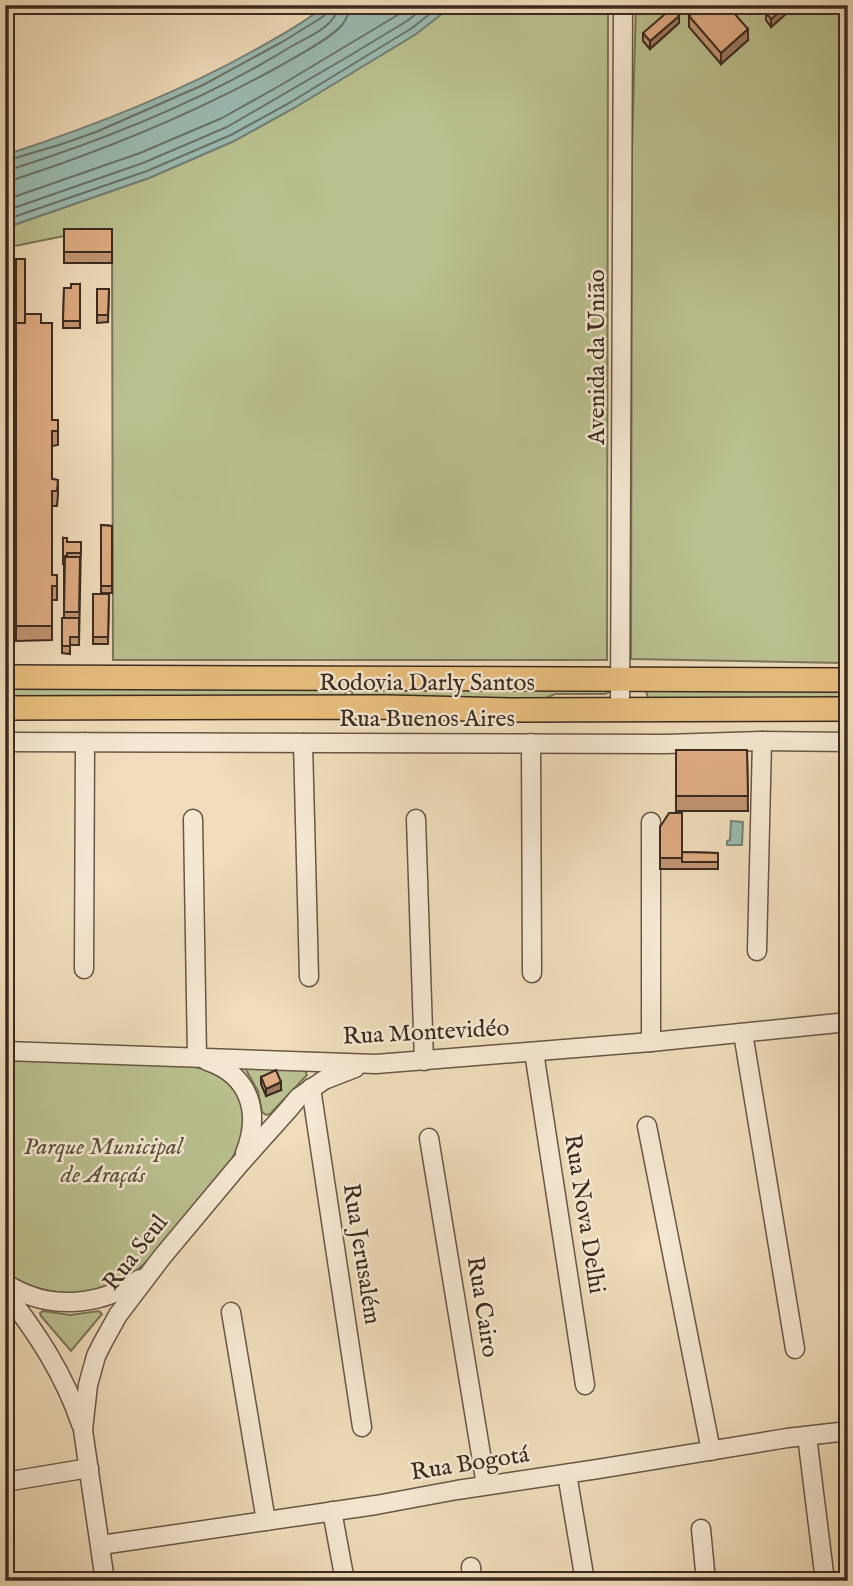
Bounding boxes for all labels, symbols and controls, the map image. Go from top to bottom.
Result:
street label: Avenida da União [582,269,613,446]
street label: Rodovia Darly Santos [319,668,535,699]
street label: Rua Buenos Aires [339,704,515,735]
street label: Rua Montevidéo [342,1013,510,1053]
park label: Parque Municipal de Araçás [24,1132,185,1191]
street label: Rua Nova Delhi [556,1132,612,1296]
street label: Rua Jerusalém [335,1181,387,1327]
street label: Rua Seul [97,1208,176,1297]
street label: Rua Cairo [459,1254,505,1360]
street label: Rua Bogotá [409,1439,532,1489]

